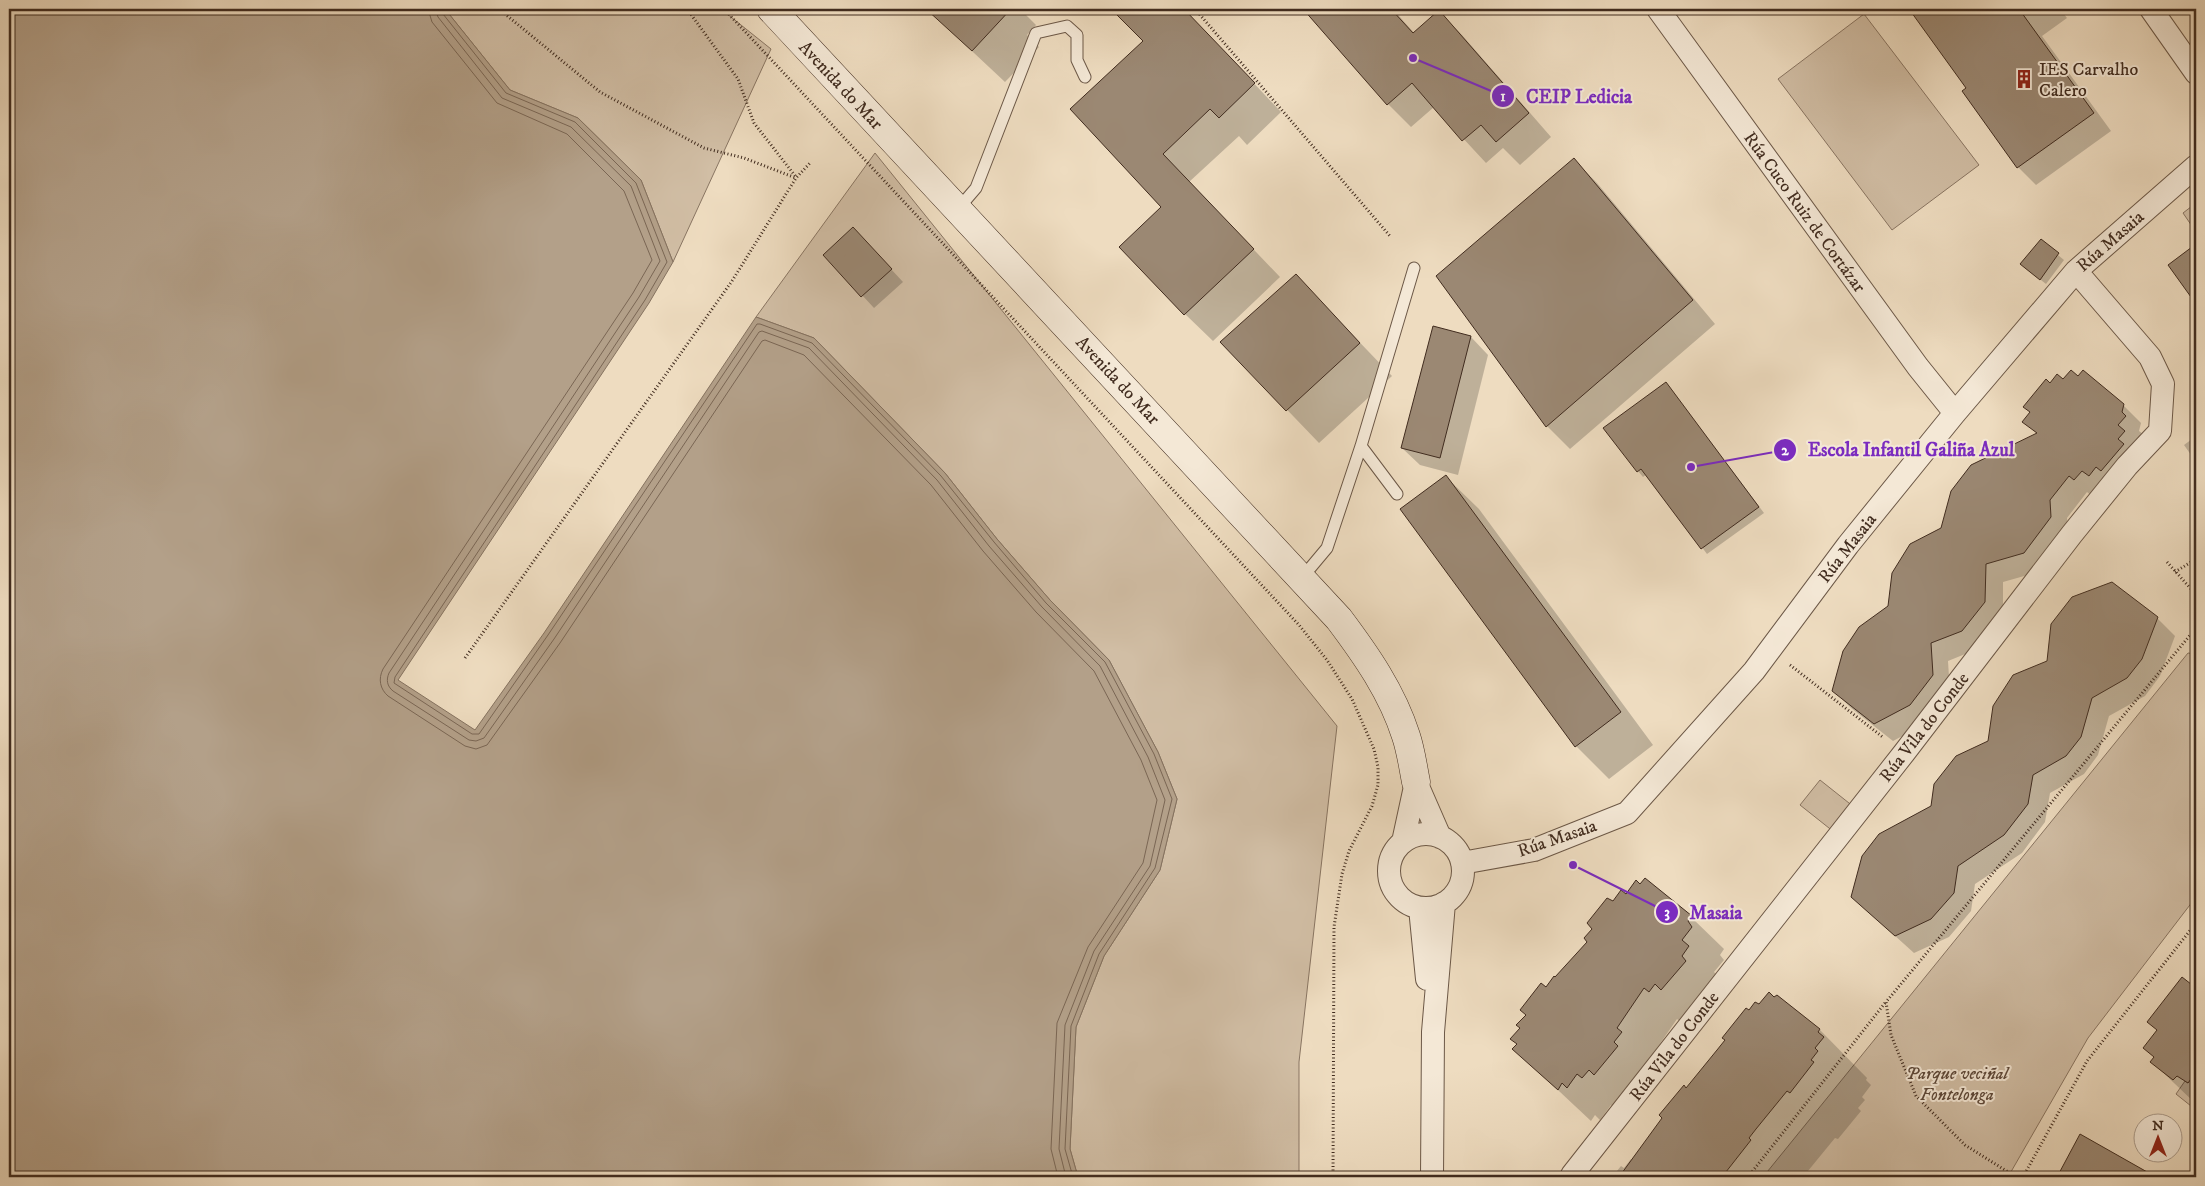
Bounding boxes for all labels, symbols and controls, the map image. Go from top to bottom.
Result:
street label: Avenida do Mar [794,37,887,135]
place label: IES Carvalho Calero [2039,59,2138,102]
building icon: IES Carvalho Calero [2013,68,2035,90]
callout: CEIP Ledicia [1491,79,1642,113]
text: CEIP Ledicia [1526,86,1633,109]
text: 1 [1500,87,1506,106]
street label: Rúa Cuco Ruiz de Cortázar [1738,128,1870,298]
street label: Rúa Masaia [2072,206,2149,277]
street label: Avenida do Mar [1071,332,1164,430]
callout: Escola Infantil Galiña Azul [1773,433,2024,467]
text: Escola Infantil Galiña Azul [1808,439,2015,462]
text: 2 [1781,441,1789,460]
street label: Rúa Masaia [1814,509,1882,588]
street label: Rúa Vila do Conde [1875,668,1974,787]
street label: Rúa Masaia [1515,815,1600,863]
callout: Masaia [1655,895,1752,929]
text: Masaia [1690,902,1743,925]
text: 3 [1664,903,1670,922]
street label: Rúa Vila do Conde [1625,987,1724,1106]
park label: Parque veciñal Fontelonga [1906,1063,2011,1106]
north arrow [2132,1114,2182,1164]
text: N [2152,1117,2164,1135]

